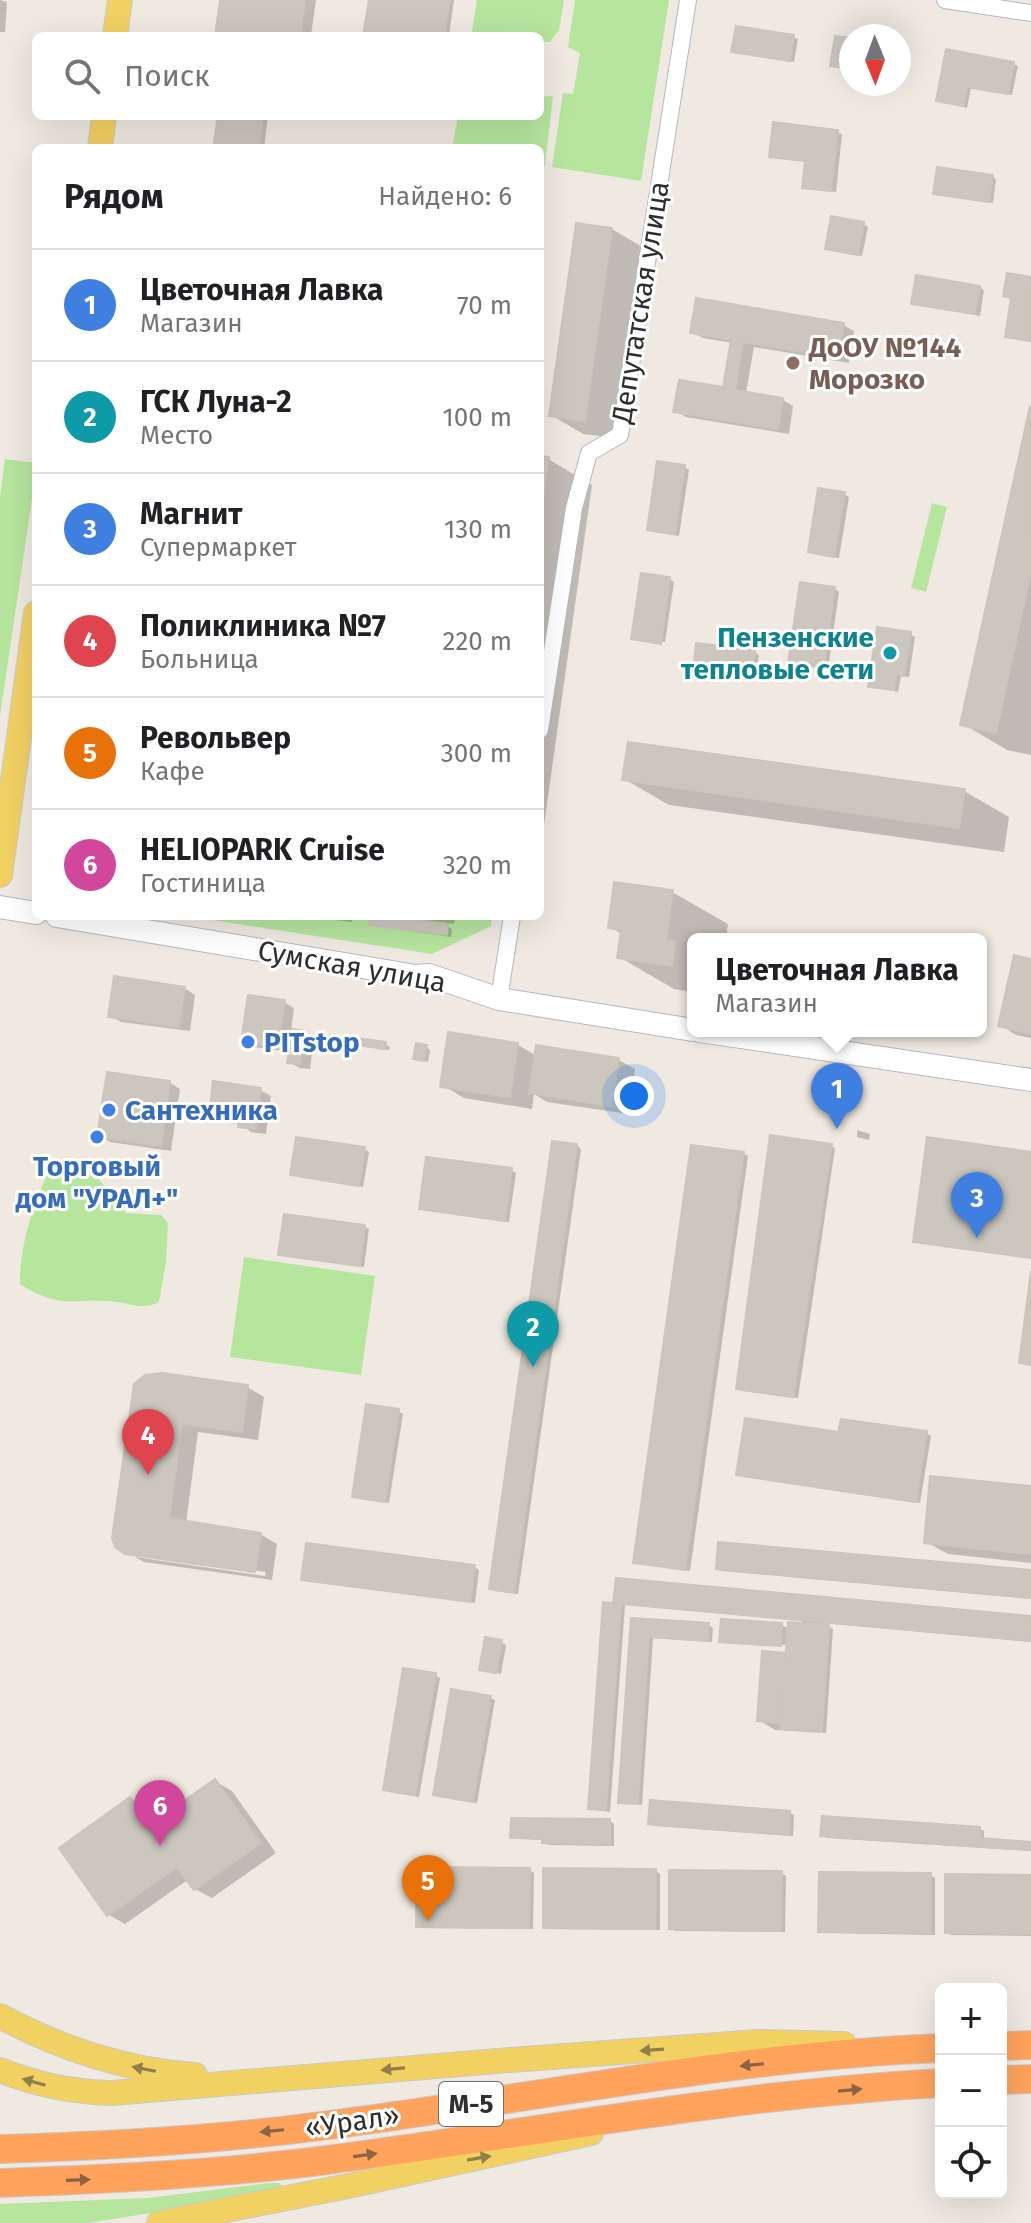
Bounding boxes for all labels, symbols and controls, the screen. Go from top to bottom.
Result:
north arrow [839,24,911,96]
search box [32,32,544,120]
icon: search [60,54,104,98]
text: Поиск [124,58,210,94]
text: Рядом [64,176,163,217]
street label: Депутатская улица [605,179,676,426]
text: Найдено: 6 [378,181,512,212]
text: Цветочная Лавка [140,272,383,308]
text: 1 [84,290,96,321]
text: 70 m [457,290,512,321]
text: Магазин [140,308,243,339]
place label: ДоОУ №144 Морозко [808,331,961,396]
marker: ДоОУ №144 Морозко [784,354,802,372]
text: ГСК Луна-2 [140,384,292,420]
text: 2 [83,402,97,433]
text: 100 m [443,402,512,433]
text: Место [140,420,213,451]
text: Магнит [140,496,242,532]
text: 3 [83,514,97,545]
text: 130 m [444,514,512,545]
text: Супермаркет [140,532,297,563]
text: Поликлиника №7 [140,608,386,644]
place label: Пензенские тепловые сети [681,621,874,686]
text: 4 [83,626,97,657]
text: 220 m [443,626,512,657]
text: Больница [140,644,259,675]
marker: Пензенские тепловые сети [881,644,899,662]
text: Револьвер [140,720,291,756]
text: 5 [83,738,97,769]
text: 300 m [441,738,512,769]
text: Кафе [140,756,205,787]
text: HELIOPARK Cruise [140,832,385,868]
text: 6 [83,850,97,881]
text: 320 m [443,850,512,881]
text: Гостиница [140,868,266,899]
popup [687,933,987,1037]
street label: Сумская улица [255,934,448,999]
text: Цветочная Лавка [715,952,959,988]
text: Магазин [715,988,818,1019]
place label: PITstop [264,1026,360,1059]
marker: PITstop [239,1033,257,1051]
pin: 1 [811,1063,863,1129]
your location [614,1076,654,1116]
place label: Сантехника [125,1094,278,1127]
marker: Сантехника [100,1101,118,1119]
marker: Торговый дом "УРАЛ+" [88,1128,106,1146]
place label: Торговый дом "УРАЛ+" [16,1150,178,1215]
pin: 3 [951,1172,1003,1238]
pin: 2 [507,1301,559,1367]
pin: 4 [122,1409,174,1475]
pin: 6 [134,1780,186,1846]
pin: 5 [402,1855,454,1921]
map controls [935,1983,1007,2199]
button: + [935,1983,1007,2055]
one-way arrow [640,2044,665,2057]
button: − [935,2055,1007,2127]
one-way arrow [739,2058,764,2071]
one-way arrow [131,2062,156,2075]
one-way arrow [380,2063,405,2076]
one-way arrow [21,2075,45,2088]
road number: М-5 [439,2082,503,2126]
one-way arrow [838,2084,863,2097]
street label: «Урал» [303,2099,401,2144]
one-way arrow [260,2125,285,2138]
button: locate [935,2127,1007,2199]
one-way arrow [353,2148,378,2161]
one-way arrow [466,2152,491,2164]
one-way arrow [66,2173,91,2186]

